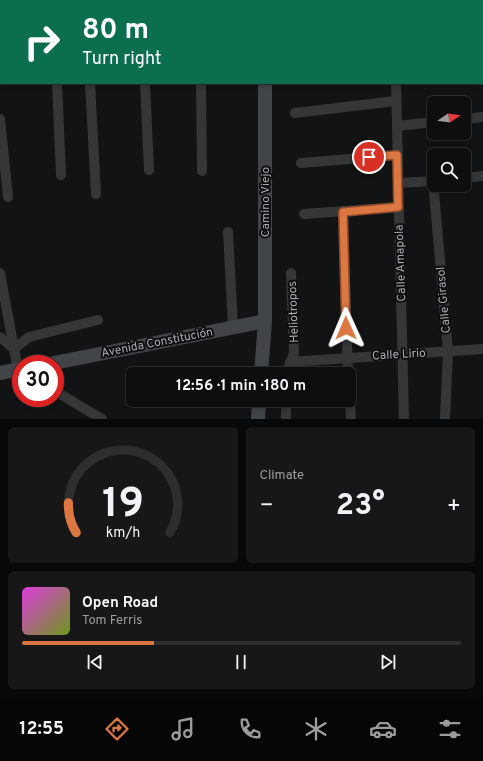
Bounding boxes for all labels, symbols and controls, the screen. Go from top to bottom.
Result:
text: 80 m [82,13,149,49]
icon: right [16,16,68,68]
text: Turn right [82,48,162,71]
north arrow [427,96,471,140]
map controls [427,96,471,192]
pin [352,140,386,174]
icon: arrive [358,146,380,168]
button: search [427,148,471,192]
street label: Camino Viejo [258,166,274,237]
street label: Calle Amapola [392,224,410,302]
street label: Calle Girasol [433,266,455,334]
street label: Heliotropos [285,281,303,343]
position arrow [325,307,367,349]
street label: Avenida Constitución [100,324,214,362]
street label: Calle Lirio [372,346,427,364]
speed limit sign: 30 [12,355,64,407]
text: 12:56 · 1 min · 180 m [176,377,306,396]
text: Climate [260,468,304,484]
text: 19 [102,479,144,532]
text: 23° [336,488,385,525]
text: − [260,493,274,520]
text: + [447,493,461,520]
text: km/h [105,524,140,542]
text: Open Road [82,594,158,613]
text: Tom Ferris [82,613,142,629]
icon: previous [84,651,106,673]
icon: pause [230,651,252,673]
icon: next [377,651,399,673]
icon: directions [103,715,131,743]
icon: music [169,715,197,743]
icon: phone [236,715,264,743]
icon: climate [302,715,330,743]
icon: car [369,715,397,743]
icon: filters [436,715,464,743]
text: 12:55 [19,718,64,741]

